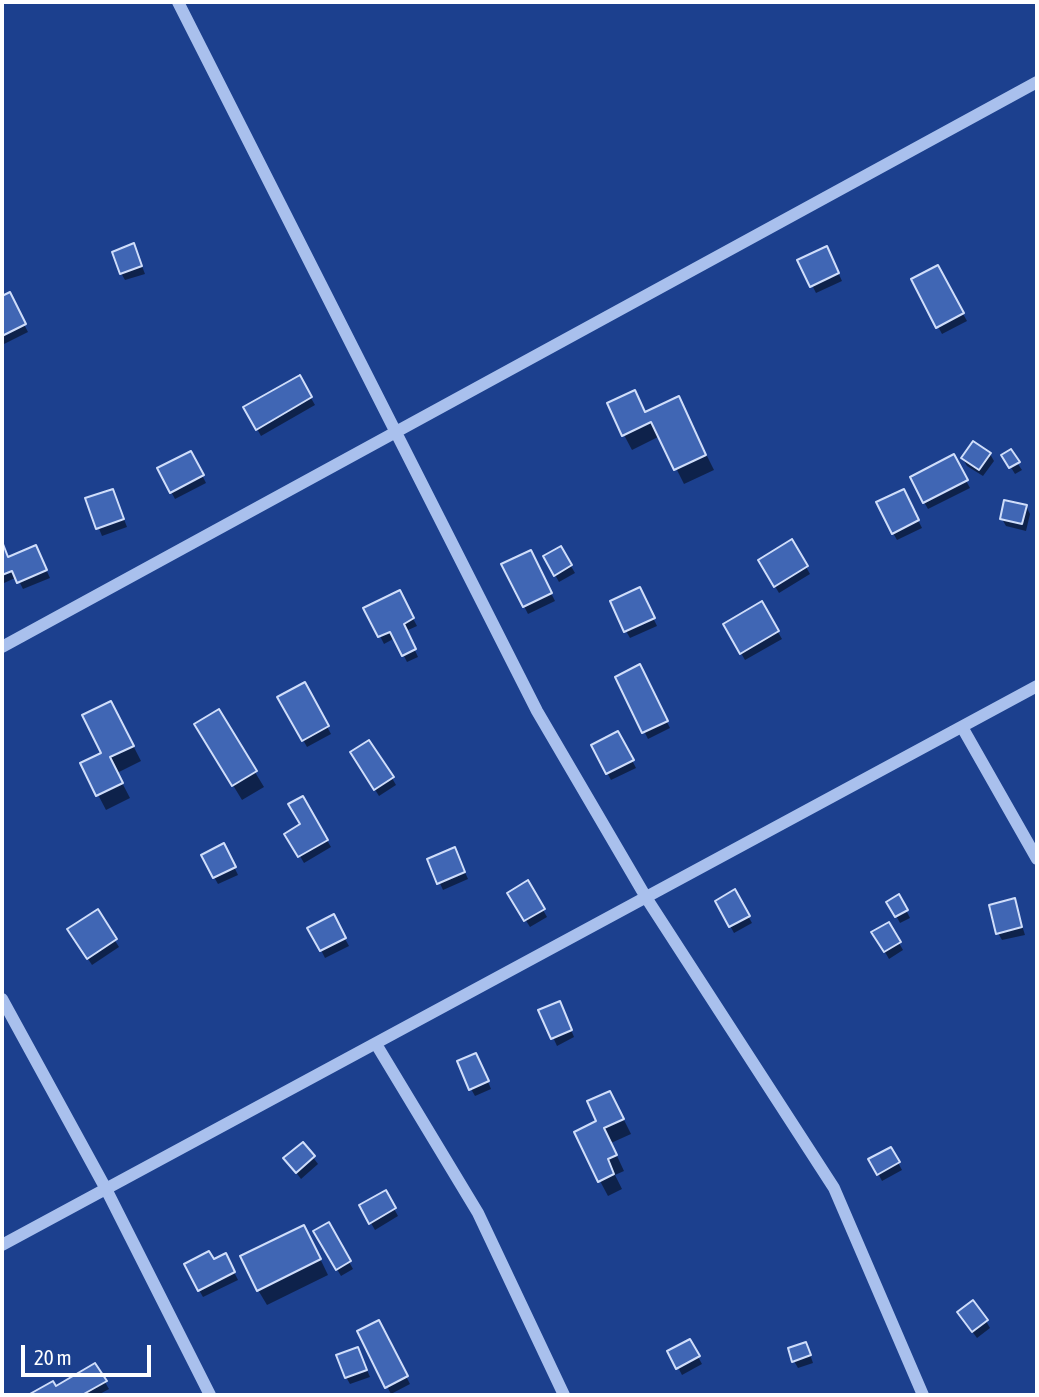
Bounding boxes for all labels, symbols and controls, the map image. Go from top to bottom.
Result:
scale bar [24,1330,154,1374]
text: 20 m [34,1345,72,1369]

